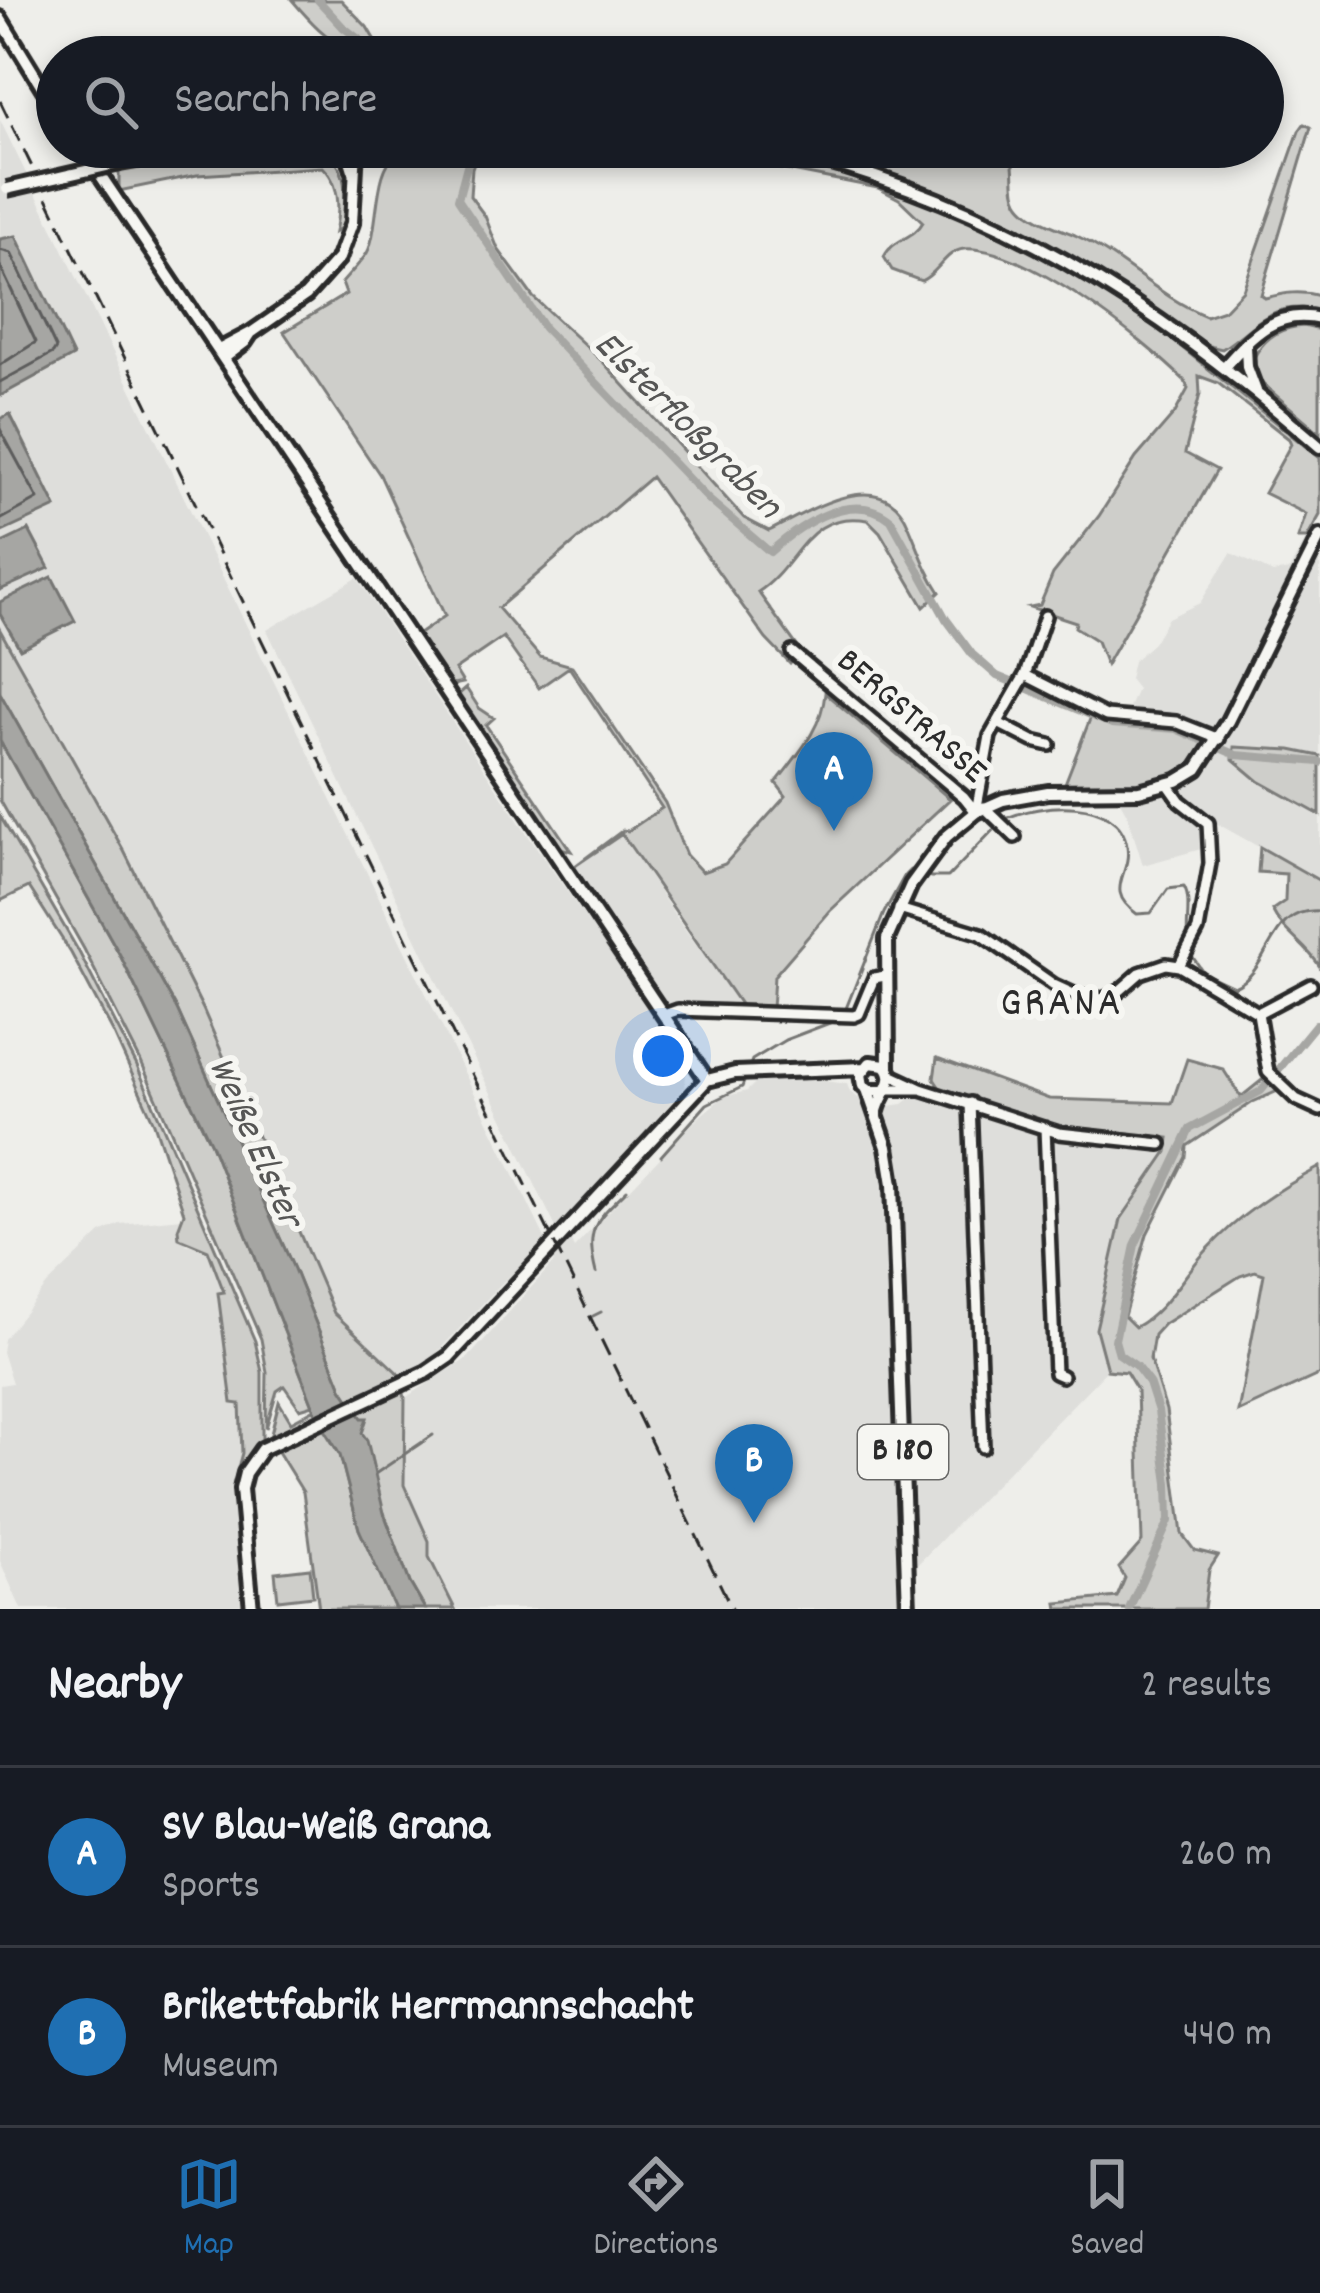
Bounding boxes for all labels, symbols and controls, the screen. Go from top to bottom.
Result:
search box [36,36,1284,168]
icon: search [78,69,144,135]
text: Search here [174,70,377,134]
water label: Elsterfloßgraben [579,320,793,534]
street label: BERGSTRASSE [826,641,994,795]
pin: A [795,732,873,831]
district label: GRANA [1000,976,1124,1036]
your location [633,1026,693,1086]
water label: Weiße Elster [191,1049,317,1241]
pin: B [715,1424,793,1523]
road number: B 180 [858,1425,948,1479]
text: Nearby [48,1651,181,1723]
text: 2 results [1141,1660,1272,1715]
text: SV Blau-Weiß Grana [162,1797,490,1861]
text: A [76,1829,98,1884]
text: 260 m [1179,1829,1272,1884]
text: Sports [162,1861,260,1916]
text: Brikettfabrik Herrmannschacht [162,1977,694,2041]
text: B [78,2009,96,2064]
text: 440 m [1183,2009,1272,2064]
text: Museum [162,2041,279,2096]
tab: Map [176,2151,242,2270]
tab: Directions [594,2151,719,2270]
tab: Saved [1070,2151,1144,2270]

